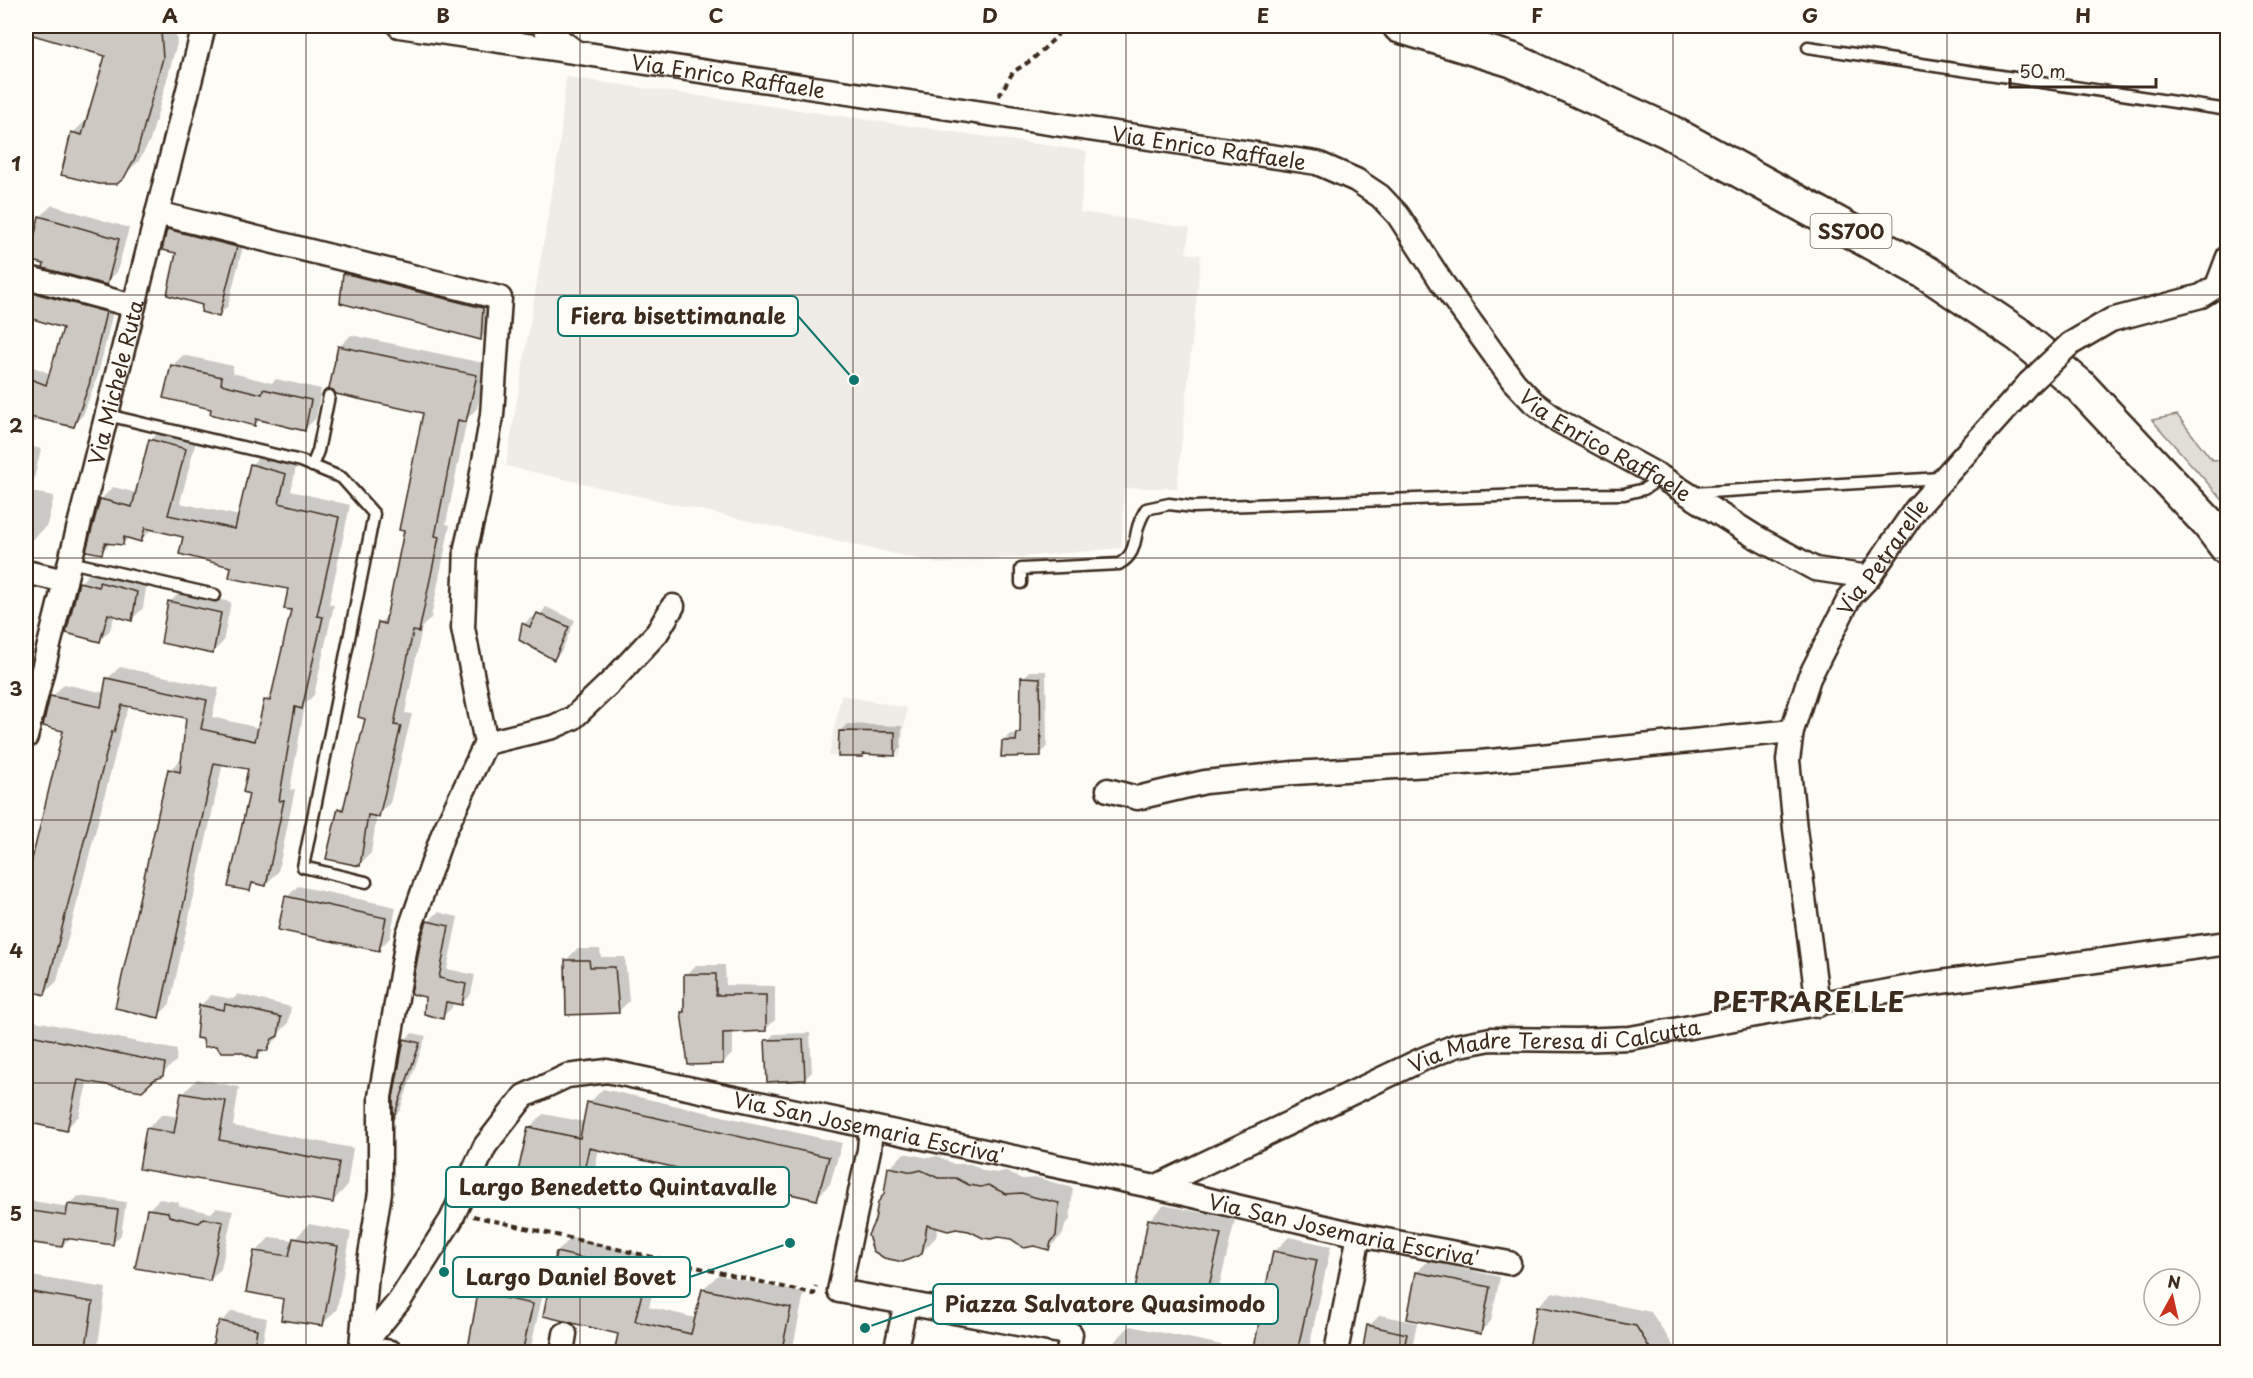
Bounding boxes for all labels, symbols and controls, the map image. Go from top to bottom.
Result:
text: A [162,0,178,30]
text: B [436,0,450,30]
text: C [708,0,724,30]
text: D [982,0,998,30]
text: E [1257,0,1269,30]
text: F [1531,0,1543,30]
text: G [1802,0,1818,30]
text: H [2075,0,2091,30]
street label: Via Enrico Raffaele [629,45,828,105]
scale bar [2010,51,2156,89]
text: 50 m [2019,57,2066,84]
street label: Via Enrico Raffaele [1110,117,1308,177]
text: 1 [11,148,21,178]
road number: SS700 [1810,214,1892,248]
street label: Via Michele Ruta [79,296,151,468]
callout: Fiera bisettimanale [558,296,798,336]
text: Fiera bisettimanale [570,298,787,331]
street label: Via Enrico Raffaele [1512,381,1698,509]
text: 2 [9,410,23,440]
street label: Via Petrarelle [1828,491,1935,620]
text: 3 [9,673,23,703]
text: 4 [9,935,23,965]
district label: PETRARELLE [1712,980,1906,1021]
street label: Via Madre Teresa di Calcutta [1402,1010,1703,1080]
street label: Via San Josemaria Escriva' [730,1082,1007,1171]
callout: Largo Benedetto Quintavalle [446,1167,789,1207]
text: Largo Benedetto Quintavalle [459,1169,777,1202]
street label: Via San Josemaria Escriva' [1205,1184,1482,1273]
text: 5 [10,1198,22,1228]
callout: Largo Daniel Bovet [453,1257,690,1297]
text: Largo Daniel Bovet [466,1259,677,1292]
north arrow [2142,1267,2202,1327]
text: N [2166,1268,2182,1294]
callout: Piazza Salvatore Quasimodo [933,1284,1278,1324]
text: Piazza Salvatore Quasimodo [945,1286,1265,1319]

